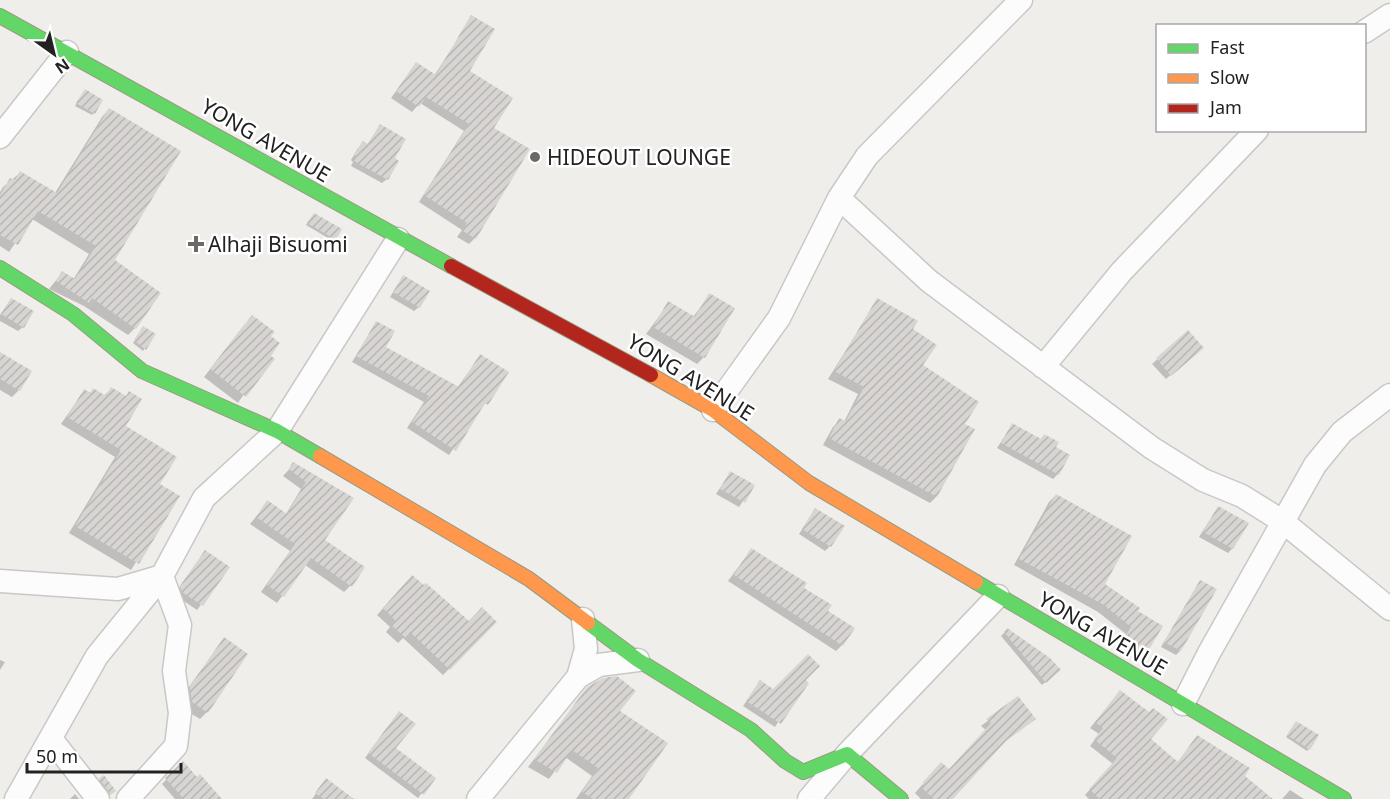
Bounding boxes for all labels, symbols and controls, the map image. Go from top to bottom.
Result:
north arrow [24,24,84,84]
legend [1156,24,1366,132]
text: Fast [1210,35,1245,59]
text: N [51,54,74,79]
text: Slow [1210,65,1249,89]
street label: YONG AVENUE [196,92,336,188]
text: Jam [1208,95,1242,119]
place label: HIDEOUT LOUNGE [547,143,731,171]
marker: HIDEOUT LOUNGE [528,150,542,164]
place label: Alhaji Bisuomi [208,230,348,258]
marker: Alhaji Bisuomi [189,237,203,251]
street label: YONG AVENUE [622,327,760,427]
street label: YONG AVENUE [1033,585,1173,681]
scale bar [27,736,182,774]
text: 50 m [36,744,78,768]

